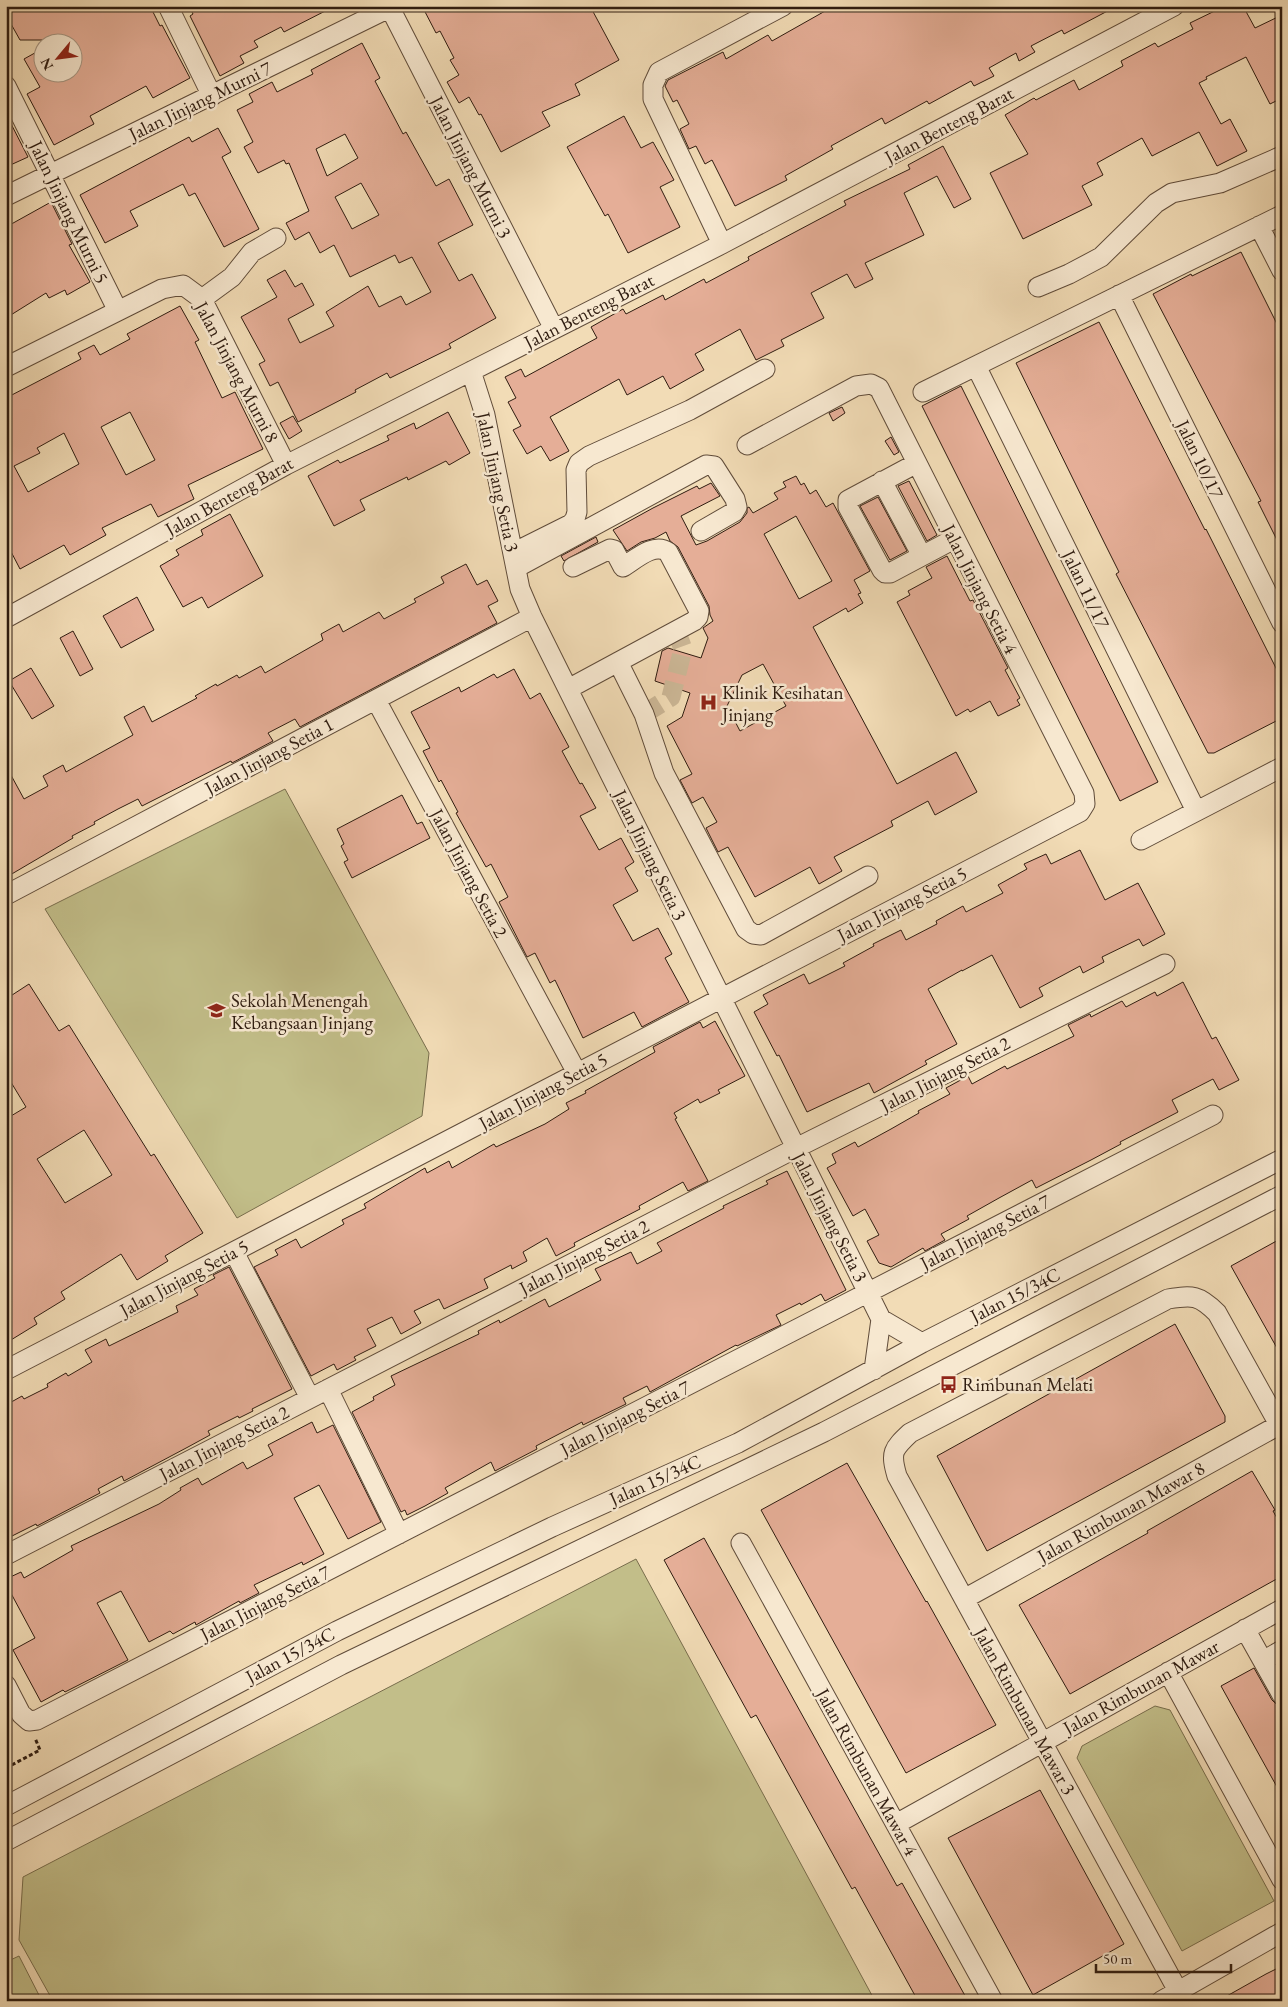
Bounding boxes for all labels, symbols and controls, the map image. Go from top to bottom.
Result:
north arrow [32,32,82,82]
text: N [36,54,57,74]
street label: Jalan Jinjang Murni 7 [123,55,276,147]
street label: Jalan Benteng Barat [878,80,1018,170]
street label: Jalan Jinjang Murni 3 [423,90,518,242]
street label: Jalan Jinjang Murni 5 [23,135,114,288]
street label: Jalan Benteng Barat [518,267,658,355]
street label: Jalan Jinjang Murni 8 [188,295,285,447]
street label: Jalan Jinjang Setia 3 [471,408,525,554]
street label: Jalan 10/17 [1169,414,1230,503]
street label: Jalan Benteng Barat [159,450,297,542]
street label: Jalan Jinjang Setia 4 [936,518,1024,659]
street label: Jalan 11/17 [1055,544,1116,633]
place label: Klinik Kesihatan Jinjang [720,680,844,727]
hospital icon: Klinik Kesihatan Jinjang [698,693,718,713]
street label: Jalan Jinjang Setia 1 [198,712,338,801]
street label: Jalan Jinjang Setia 3 [607,784,692,925]
street label: Jalan Jinjang Setia 2 [424,802,513,942]
street label: Jalan Jinjang Setia 5 [831,861,971,948]
place label: Sekolah Menengah Kebangsaan Jinjang [231,988,374,1035]
school or university icon: Sekolah Menengah Kebangsaan Jinjang [207,1001,227,1021]
street label: Jalan Jinjang Setia 2 [874,1031,1014,1118]
street label: Jalan Jinjang Setia 5 [472,1047,612,1136]
street label: Jalan Jinjang Setia 3 [786,1146,873,1286]
street label: Jalan Jinjang Setia 7 [914,1188,1055,1276]
street label: Jalan Jinjang Setia 2 [513,1214,653,1301]
street label: Jalan Jinjang Setia 5 [113,1234,253,1323]
street label: Jalan 15/34C [964,1262,1064,1329]
place label: Rimbunan Melati [962,1372,1093,1397]
street label: Jalan Jinjang Setia 7 [554,1374,695,1462]
bus stop icon: Rimbunan Melati [938,1374,958,1394]
street label: Jalan Jinjang Setia 2 [153,1400,293,1487]
street label: Jalan 15/34C [604,1449,705,1512]
street label: Jalan Rimbunan Mawar 8 [1031,1456,1209,1569]
street label: Jalan Jinjang Setia 7 [194,1559,335,1647]
street label: Jalan 15/34C [239,1621,339,1690]
street label: Jalan Rimbunan Mawar 3 [968,1621,1081,1799]
street label: Jalan Rimbunan Mawar [1057,1633,1224,1741]
street label: Jalan Rimbunan Mawar 4 [810,1682,924,1861]
scale bar [1096,1942,1230,1974]
text: 50 m [1103,1949,1132,1968]

